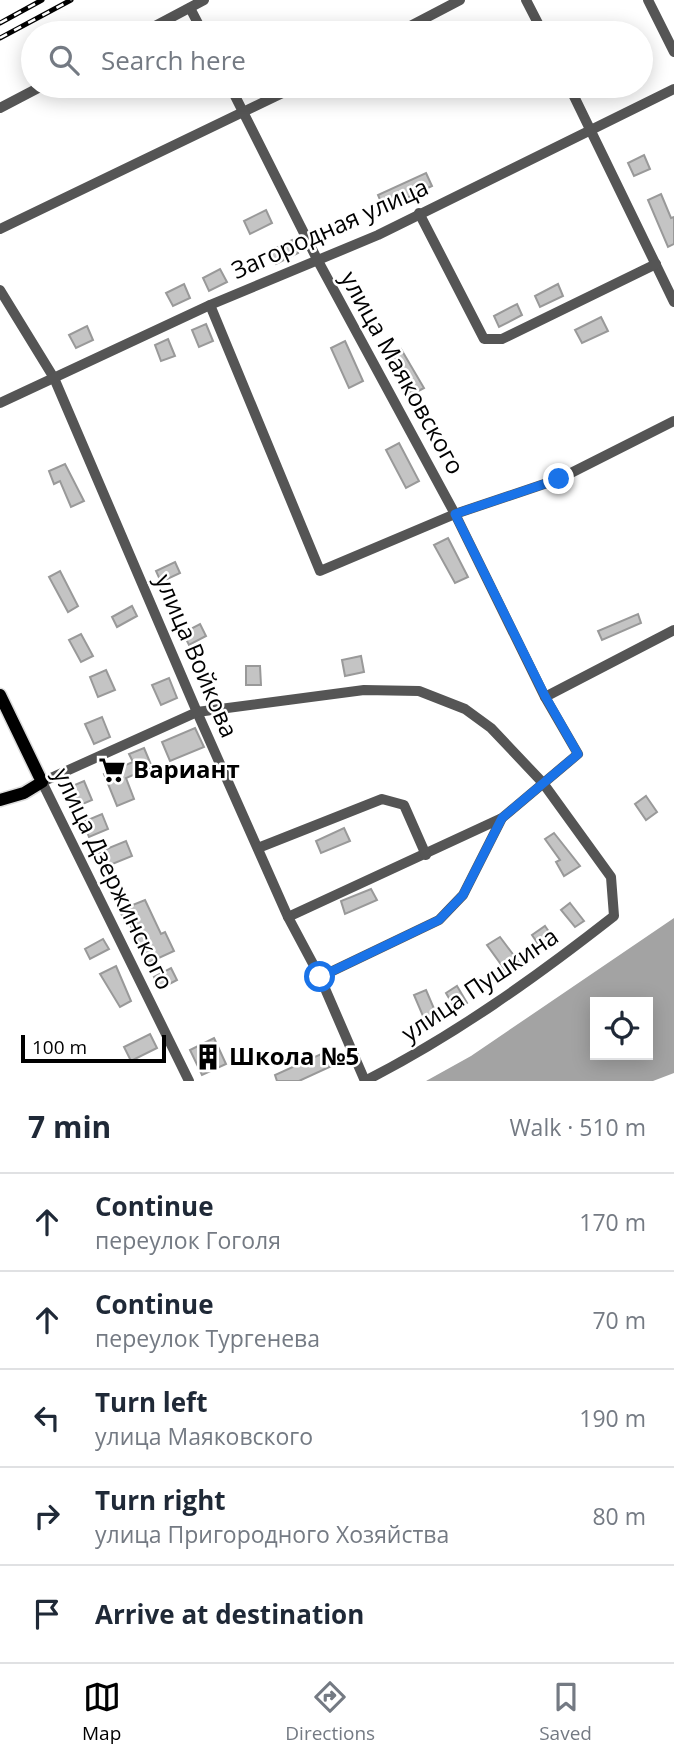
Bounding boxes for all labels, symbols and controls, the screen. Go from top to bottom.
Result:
search box [21,21,653,98]
icon: search [45,41,83,79]
text: Search here [101,42,246,78]
street label: Загородная улица [226,169,433,286]
street label: улица Маяковского [334,265,473,480]
route end [543,463,574,494]
street label: улица Войкова [148,569,247,742]
place label: Вариант [133,752,240,785]
supermarket icon: Вариант [97,755,127,785]
street label: улица Дзержинского [46,762,182,995]
street label: улица Пушкина [394,919,564,1049]
route start [304,961,335,992]
map controls [590,997,653,1060]
button: locate [590,997,653,1060]
scale bar [21,1032,166,1064]
text: 100 m [32,1034,87,1060]
place label: Школа №5 [229,1039,359,1072]
building icon: Школа №5 [193,1042,223,1072]
text: 7 min [28,1106,111,1147]
text: Walk · 510 m [509,1111,646,1143]
text: Continue [95,1188,214,1224]
icon: ahead [28,1203,66,1241]
text: 170 m [579,1206,646,1238]
text: переулок Гоголя [95,1224,281,1256]
text: Continue [95,1286,214,1322]
icon: ahead [28,1301,66,1339]
text: 70 m [592,1304,646,1336]
text: переулок Тургенева [95,1322,320,1354]
text: Turn left [95,1384,207,1420]
icon: left [28,1399,66,1437]
text: 190 m [579,1402,646,1434]
text: улица Маяковского [95,1420,313,1452]
text: Turn right [95,1482,226,1518]
icon: right [28,1497,66,1535]
text: 80 m [592,1500,646,1532]
text: улица Пригородного Хозяйства [95,1518,449,1550]
icon: arrive [28,1595,66,1633]
text: Arrive at destination [95,1596,364,1632]
tab: Map [82,1678,121,1746]
tab: Directions [285,1678,375,1746]
tab: Saved [539,1678,592,1746]

